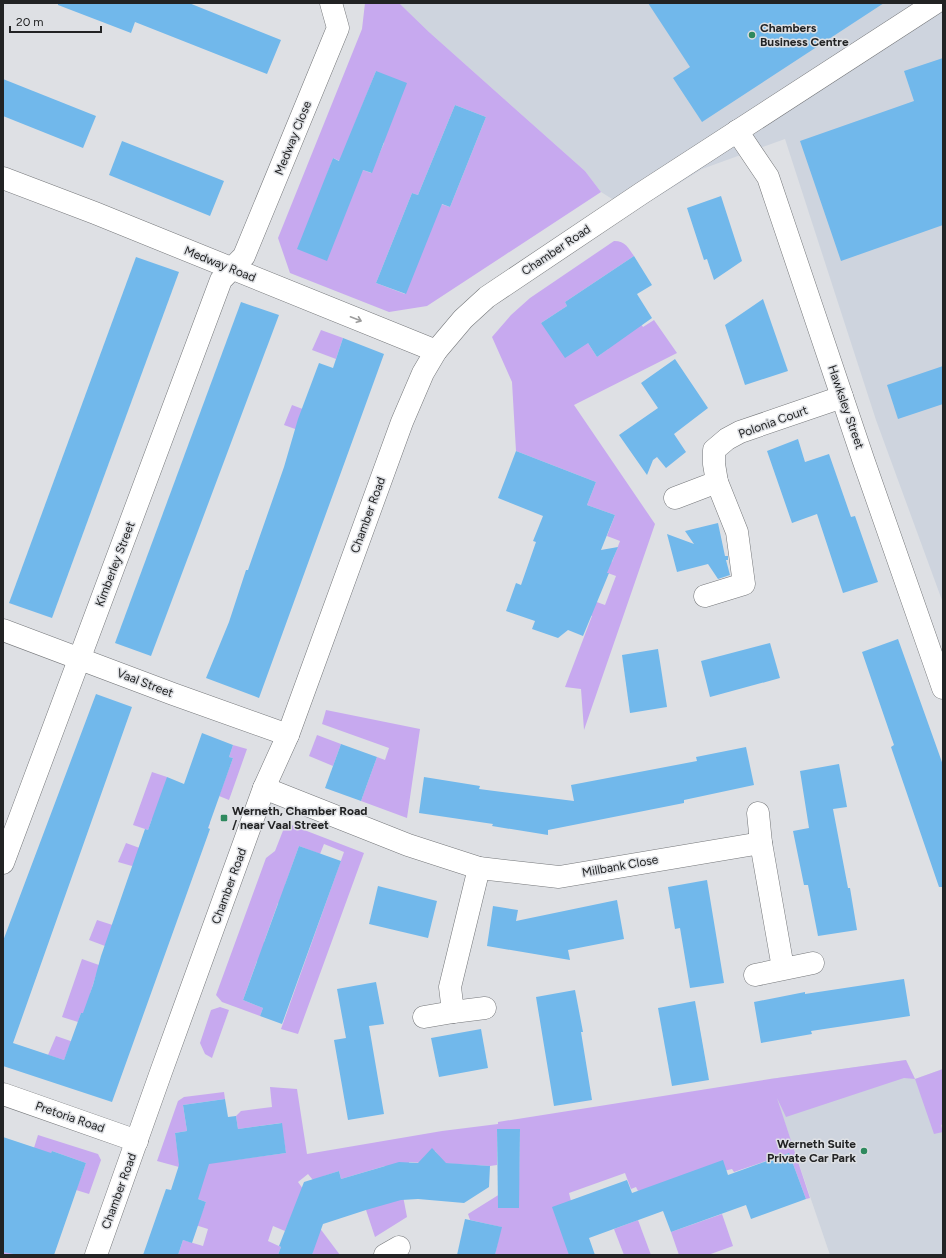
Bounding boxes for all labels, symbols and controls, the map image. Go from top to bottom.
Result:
scale bar [10,8,101,34]
text: 20 m [16,15,44,29]
place label: Chambers Business Centre [760,21,849,49]
marker: Chambers Business Centre [747,30,757,40]
street label: Medway Close [272,98,314,177]
street label: Chamber Road [519,222,593,278]
street label: Medway Road [182,243,258,285]
one-way arrow [349,315,361,323]
street label: Hawksley Street [825,363,867,451]
street label: Polonia Court [736,403,810,441]
street label: Chamber Road [348,475,388,555]
street label: Kimberley Street [92,519,138,608]
street label: Vaal Street [115,666,176,700]
place label: Werneth, Chamber Road / near Vaal Street [232,804,367,832]
marker: Werneth, Chamber Road / near Vaal Street [219,813,229,823]
street label: Chamber Road [209,846,249,926]
street label: Millbank Close [581,852,660,880]
street label: Pretoria Road [33,1099,107,1135]
place label: Werneth Suite Private Car Park [767,1137,857,1165]
marker: Werneth Suite Private Car Park [859,1146,869,1156]
street label: Chamber Road [99,1151,139,1231]

